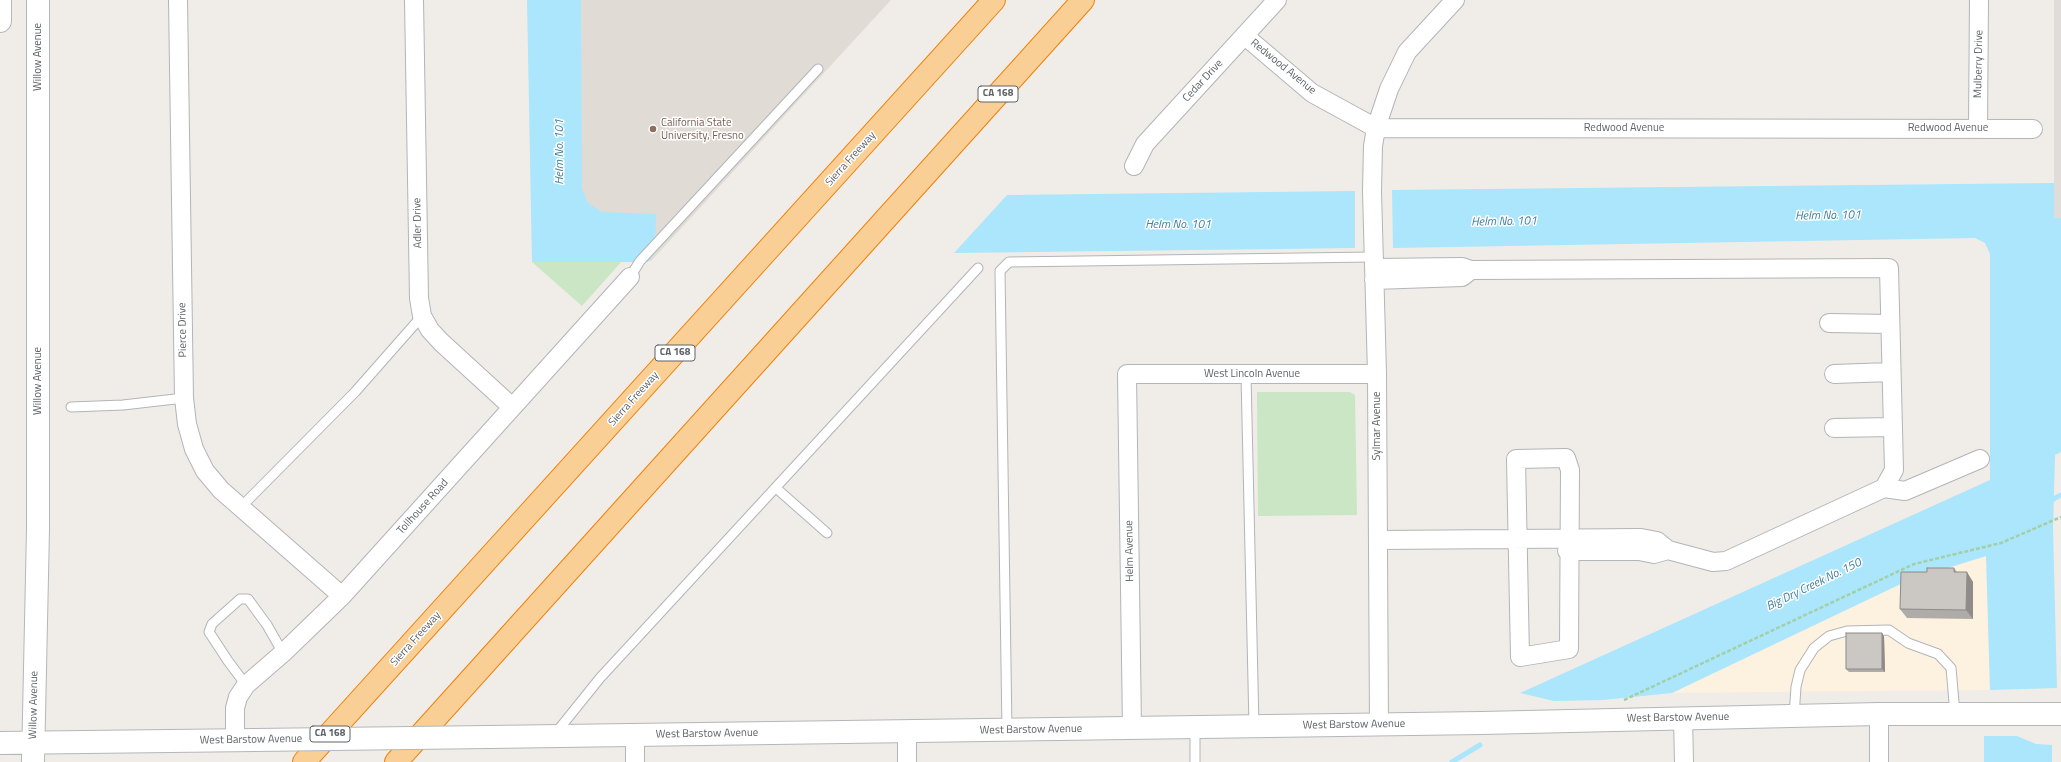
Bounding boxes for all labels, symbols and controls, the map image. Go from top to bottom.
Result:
street label: Willow Avenue [31,23,45,91]
street label: Mulberry Drive [1972,30,1986,98]
street label: Redwood Avenue [1248,36,1318,98]
street label: Cedar Drive [1180,57,1226,105]
road number: CA 168 [978,86,1018,102]
place label: California State University, Fresno [661,116,744,142]
water label: Helm No. 101 [553,119,567,185]
street label: Redwood Avenue [1584,121,1664,135]
street label: Redwood Avenue [1908,121,1988,135]
marker: California State University, Fresno [648,124,658,134]
street label: Sierra Freeway [823,129,879,189]
street label: Adler Drive [411,198,425,248]
water label: Helm No. 101 [1795,208,1861,224]
water label: Helm No. 101 [1471,214,1537,230]
water label: Helm No. 101 [1145,218,1211,232]
street label: Pierce Drive [176,302,190,358]
road number: CA 168 [655,345,695,361]
street label: Willow Avenue [31,347,45,415]
street label: West Lincoln Avenue [1204,367,1300,381]
street label: Sierra Freeway [606,369,662,429]
street label: Sylmar Avenue [1370,391,1384,461]
street label: Tollhouse Road [395,477,451,537]
street label: Helm Avenue [1123,520,1137,582]
water label: Big Dry Creek No. 150 [1764,556,1864,614]
street label: Sierra Freeway [388,609,444,669]
street label: Willow Avenue [27,671,41,739]
street label: West Barstow Avenue [1627,711,1729,725]
street label: West Barstow Avenue [1303,718,1405,732]
street label: West Barstow Avenue [980,723,1082,737]
road number: CA 168 [310,726,350,742]
street label: West Barstow Avenue [656,727,758,741]
street label: West Barstow Avenue [200,733,302,747]

